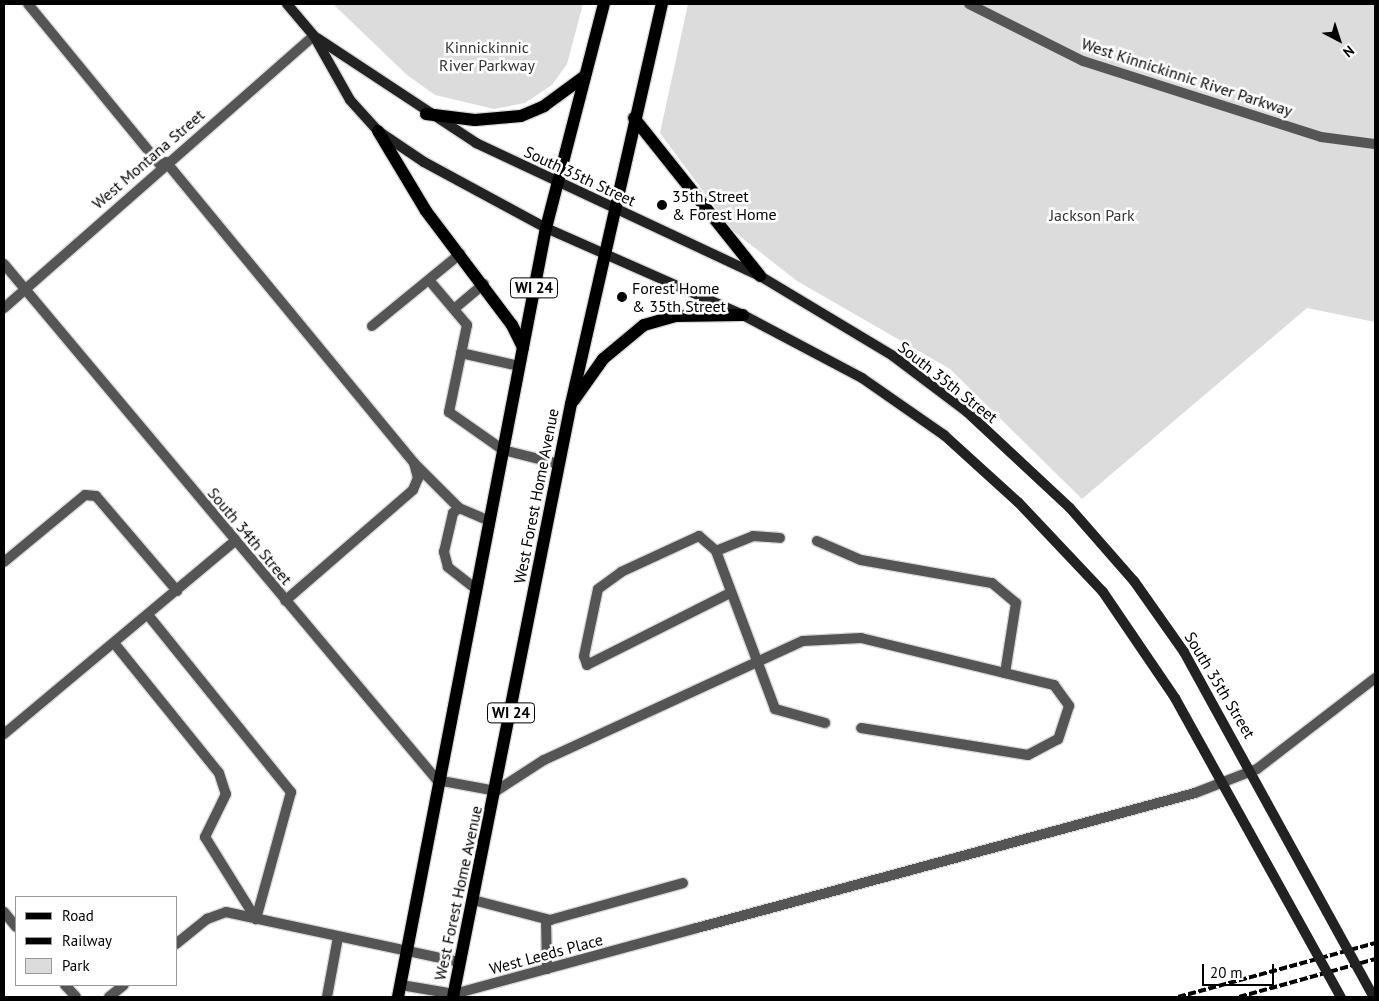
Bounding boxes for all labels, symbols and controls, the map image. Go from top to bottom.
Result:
north arrow [1314,15,1364,65]
street label: West Kinnickinnic River Parkway [1079,34,1295,120]
park label: Kinnickinnic River Parkway [439,37,535,75]
text: N [1339,42,1358,61]
street label: West Montana Street [88,105,208,213]
street label: South 35th Street [521,142,639,210]
place label: 35th Street & Forest Home [672,186,777,224]
marker: 35th Street & Forest Home [656,199,668,211]
park label: Jackson Park [1049,205,1135,225]
road number: WI 24 [509,276,559,300]
place label: Forest Home & 35th Street [632,278,726,316]
marker: Forest Home & 35th Street [616,291,628,303]
street label: South 35th Street [894,337,1002,427]
street label: West Forest Home Avenue [510,406,562,586]
street label: South 34th Street [204,484,296,588]
street label: South 35th Street [1181,628,1259,742]
road number: WI 24 [486,700,536,726]
street label: West Forest Home Avenue [430,804,486,982]
legend [15,896,178,986]
text: Road [62,906,94,925]
street label: West Leeds Place [487,930,605,978]
text: Railway [62,931,112,950]
scale bar [1204,954,1276,986]
text: Park [62,956,90,975]
text: 20 m [1210,963,1243,982]

